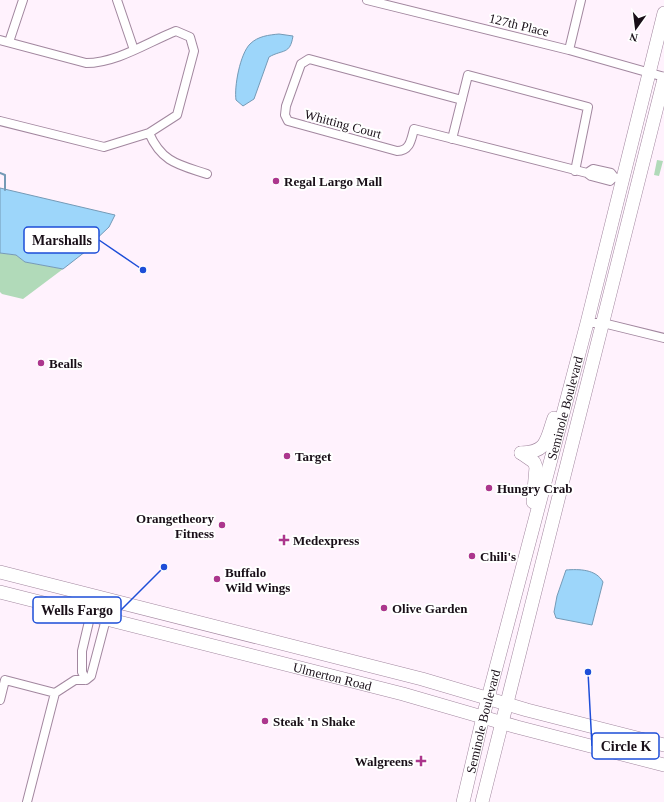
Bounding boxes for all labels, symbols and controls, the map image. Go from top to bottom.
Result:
north arrow [616,8,656,48]
street label: 127th Place [488,10,551,40]
text: N [628,31,639,44]
street label: Whitting Court [303,107,384,142]
place label: Regal Largo Mall [284,174,383,189]
marker: Regal Largo Mall [271,176,281,186]
callout: Marshalls [24,227,99,253]
text: Marshalls [32,233,92,248]
street label: Seminole Boulevard [544,354,586,461]
place label: Bealls [49,356,82,371]
marker: Bealls [36,358,46,368]
place label: Target [295,449,332,464]
marker: Target [282,451,292,461]
place label: Hungry Crab [497,481,572,496]
marker: Hungry Crab [484,483,494,493]
place label: Orangetheory Fitness [136,511,214,541]
marker: Orangetheory Fitness [217,520,227,530]
place label: Medexpress [293,533,359,548]
marker: Medexpress [278,534,290,546]
place label: Chili's [480,549,516,564]
marker: Chili's [467,551,477,561]
place label: Buffalo Wild Wings [225,565,290,595]
marker: Buffalo Wild Wings [212,574,222,584]
callout: Wells Fargo [33,597,121,623]
place label: Olive Garden [392,601,468,616]
text: Wells Fargo [41,603,113,618]
marker: Olive Garden [379,603,389,613]
street label: Ulmerton Road [292,659,374,693]
street label: Seminole Boulevard [462,667,503,775]
place label: Steak 'n Shake [273,714,356,729]
marker: Steak 'n Shake [260,716,270,726]
callout: Circle K [592,733,659,759]
text: Circle K [601,739,651,754]
place label: Walgreens [355,754,413,769]
marker: Walgreens [416,756,426,766]

